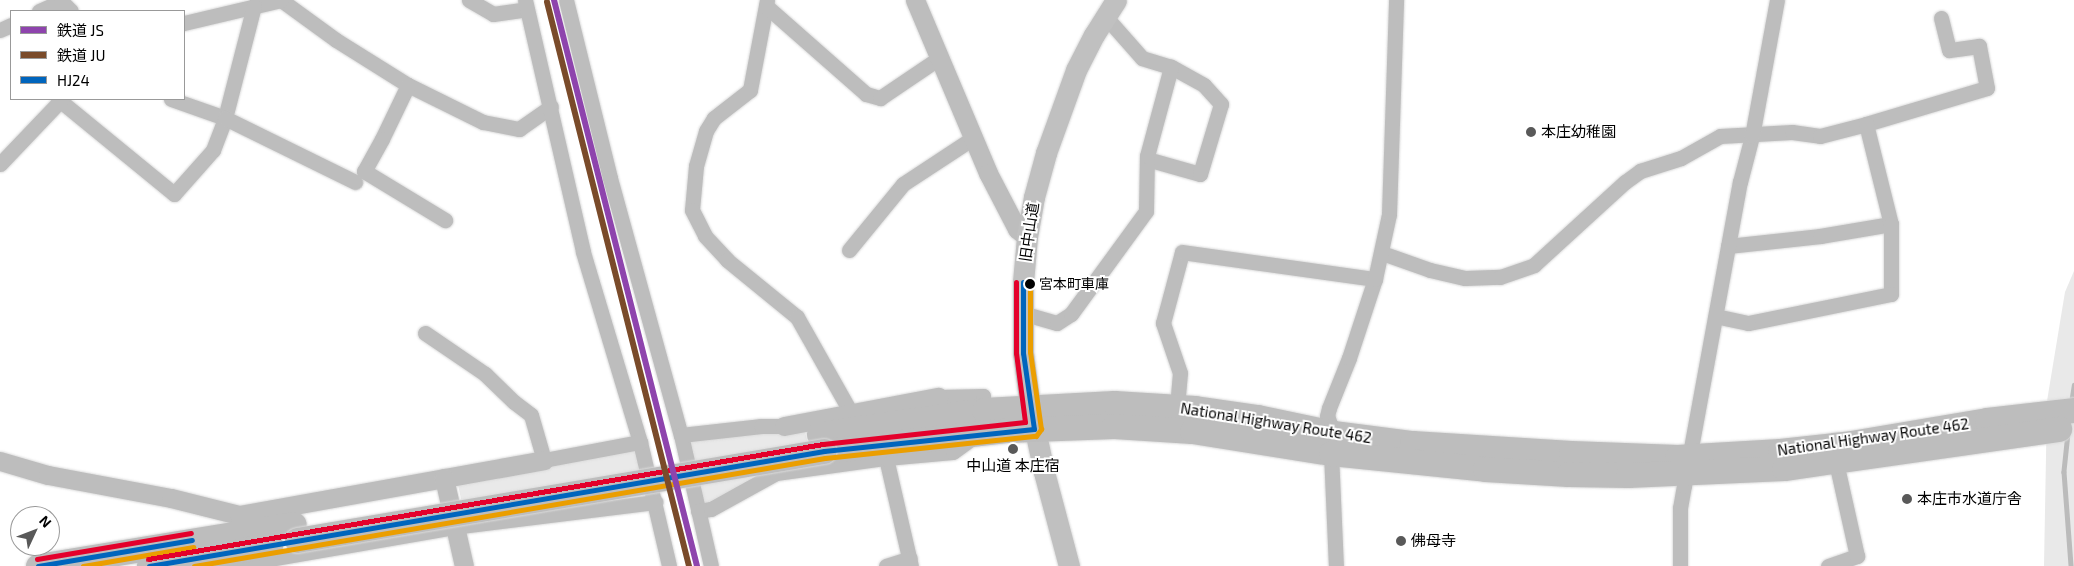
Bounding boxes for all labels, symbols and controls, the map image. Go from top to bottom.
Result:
legend [10,10,185,100]
text: 鉄道 JS [57,21,104,39]
text: 鉄道 JU [57,46,105,64]
text: HJ24 [57,71,90,89]
place label: 本庄幼稚園 [1541,123,1616,141]
marker: 本庄幼稚園 [1525,126,1537,138]
street label: 旧中山道 [1016,201,1042,263]
place label: 宮本町車庫 [1039,276,1109,292]
marker: 宮本町車庫 [1025,279,1035,289]
street label: National Highway Route 462 [1179,399,1373,447]
street label: National Highway Route 462 [1776,415,1970,459]
marker: 中山道 本庄宿 [1007,443,1019,455]
place label: 中山道 本庄宿 [966,457,1060,475]
place label: 本庄市水道庁舎 [1917,490,2022,508]
marker: 本庄市水道庁舎 [1901,493,1913,505]
north arrow [10,506,60,556]
text: N [36,512,55,531]
place label: 佛母寺 [1411,532,1456,550]
marker: 佛母寺 [1395,535,1407,547]

